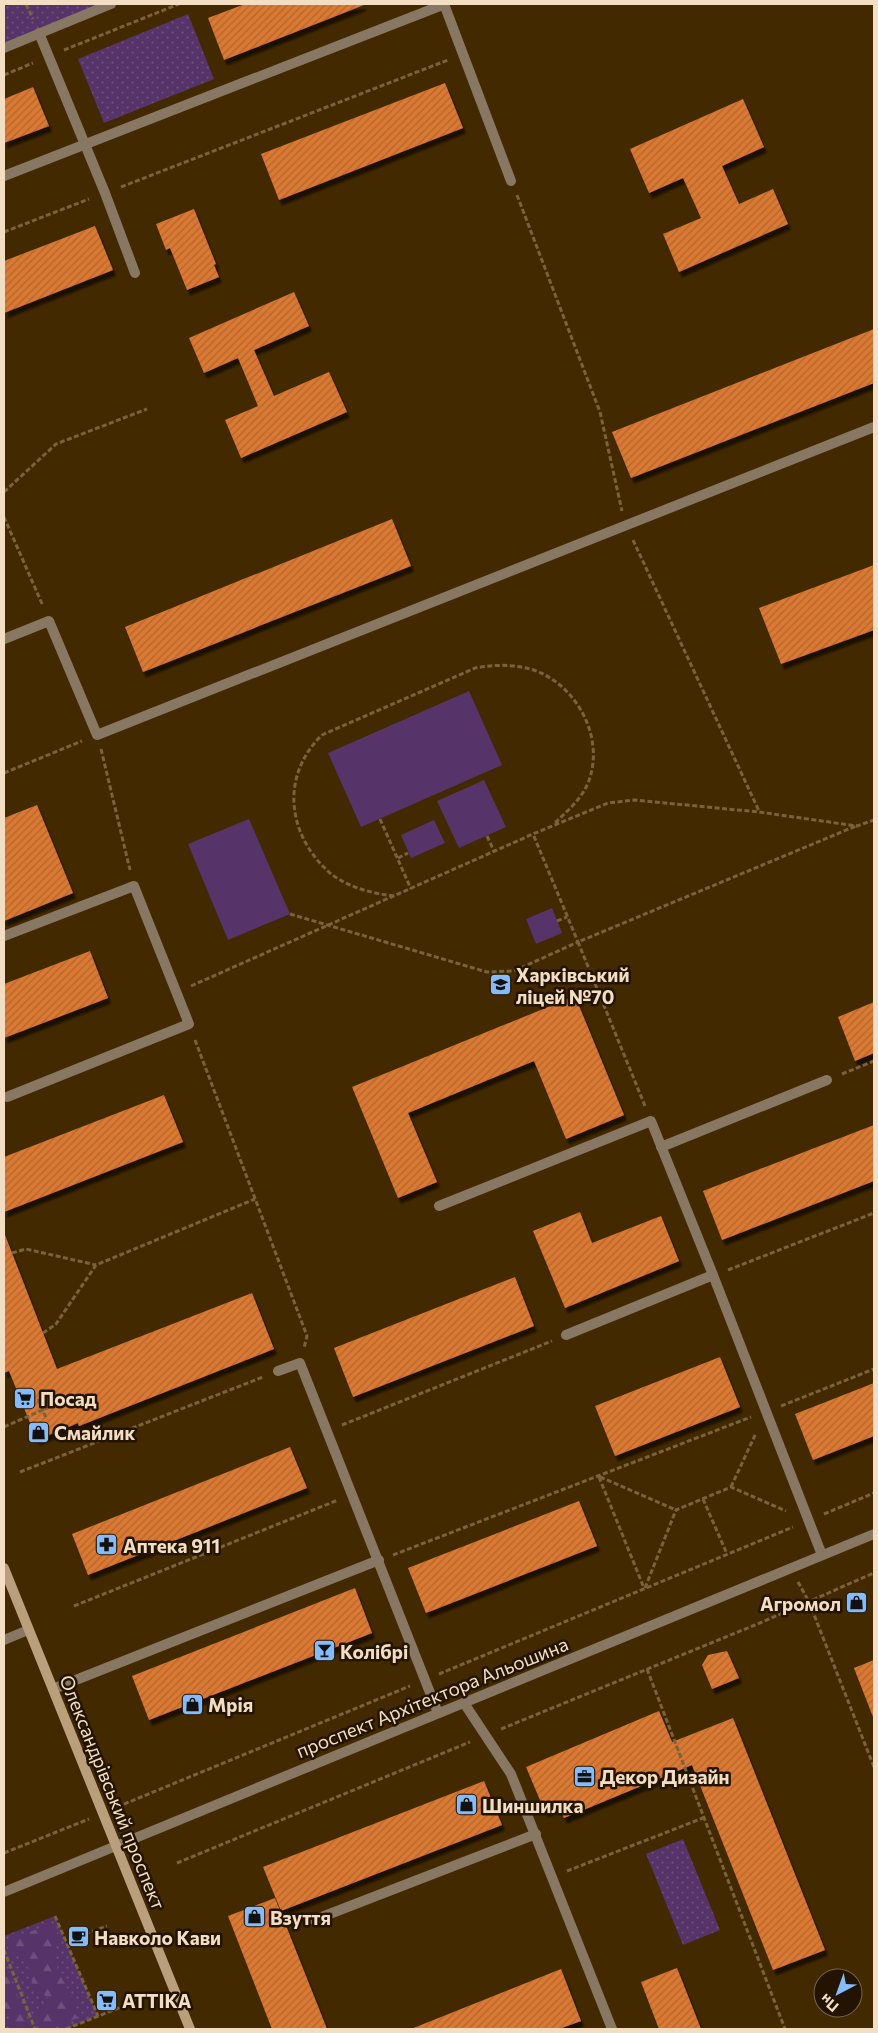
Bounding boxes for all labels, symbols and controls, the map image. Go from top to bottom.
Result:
place label: Харківський ліцей №70 [516,963,630,1008]
school or university icon: Харківський ліцей №70 [488,973,512,997]
supermarket icon: Посад [12,1386,36,1410]
place label: Посад [40,1387,97,1410]
shop icon: Смайлик [26,1420,50,1444]
place label: Смайлик [54,1421,135,1444]
pharmacy icon: Аптека 911 [95,1533,119,1557]
place label: Аптека 911 [123,1534,220,1557]
shop icon: Агромол [845,1591,869,1615]
place label: Агромол [760,1592,841,1615]
street label: проспект Архітектора Альошина [293,1632,571,1762]
bar icon: Колібрі [312,1639,336,1663]
place label: Колібрі [340,1640,408,1663]
street label: Олександрівський проспект [55,1672,171,1913]
shop icon: Мрiя [180,1692,204,1716]
place label: Мрiя [208,1693,253,1716]
office icon: Декор Дизайн [572,1764,596,1788]
place label: Декор Дизайн [600,1765,730,1788]
shop icon: Шиншилка [454,1793,478,1817]
place label: Шиншилка [482,1794,583,1817]
shop icon: Взуття [242,1905,266,1929]
place label: Взуття [270,1906,331,1929]
cafe icon: Навколо Кави [66,1925,90,1949]
place label: Навколо Кави [94,1926,221,1949]
north arrow [813,1968,863,2018]
supermarket icon: АТТІКА [94,1988,118,2012]
place label: АТТІКА [122,1989,192,2012]
text: Пн [817,1991,842,2016]

